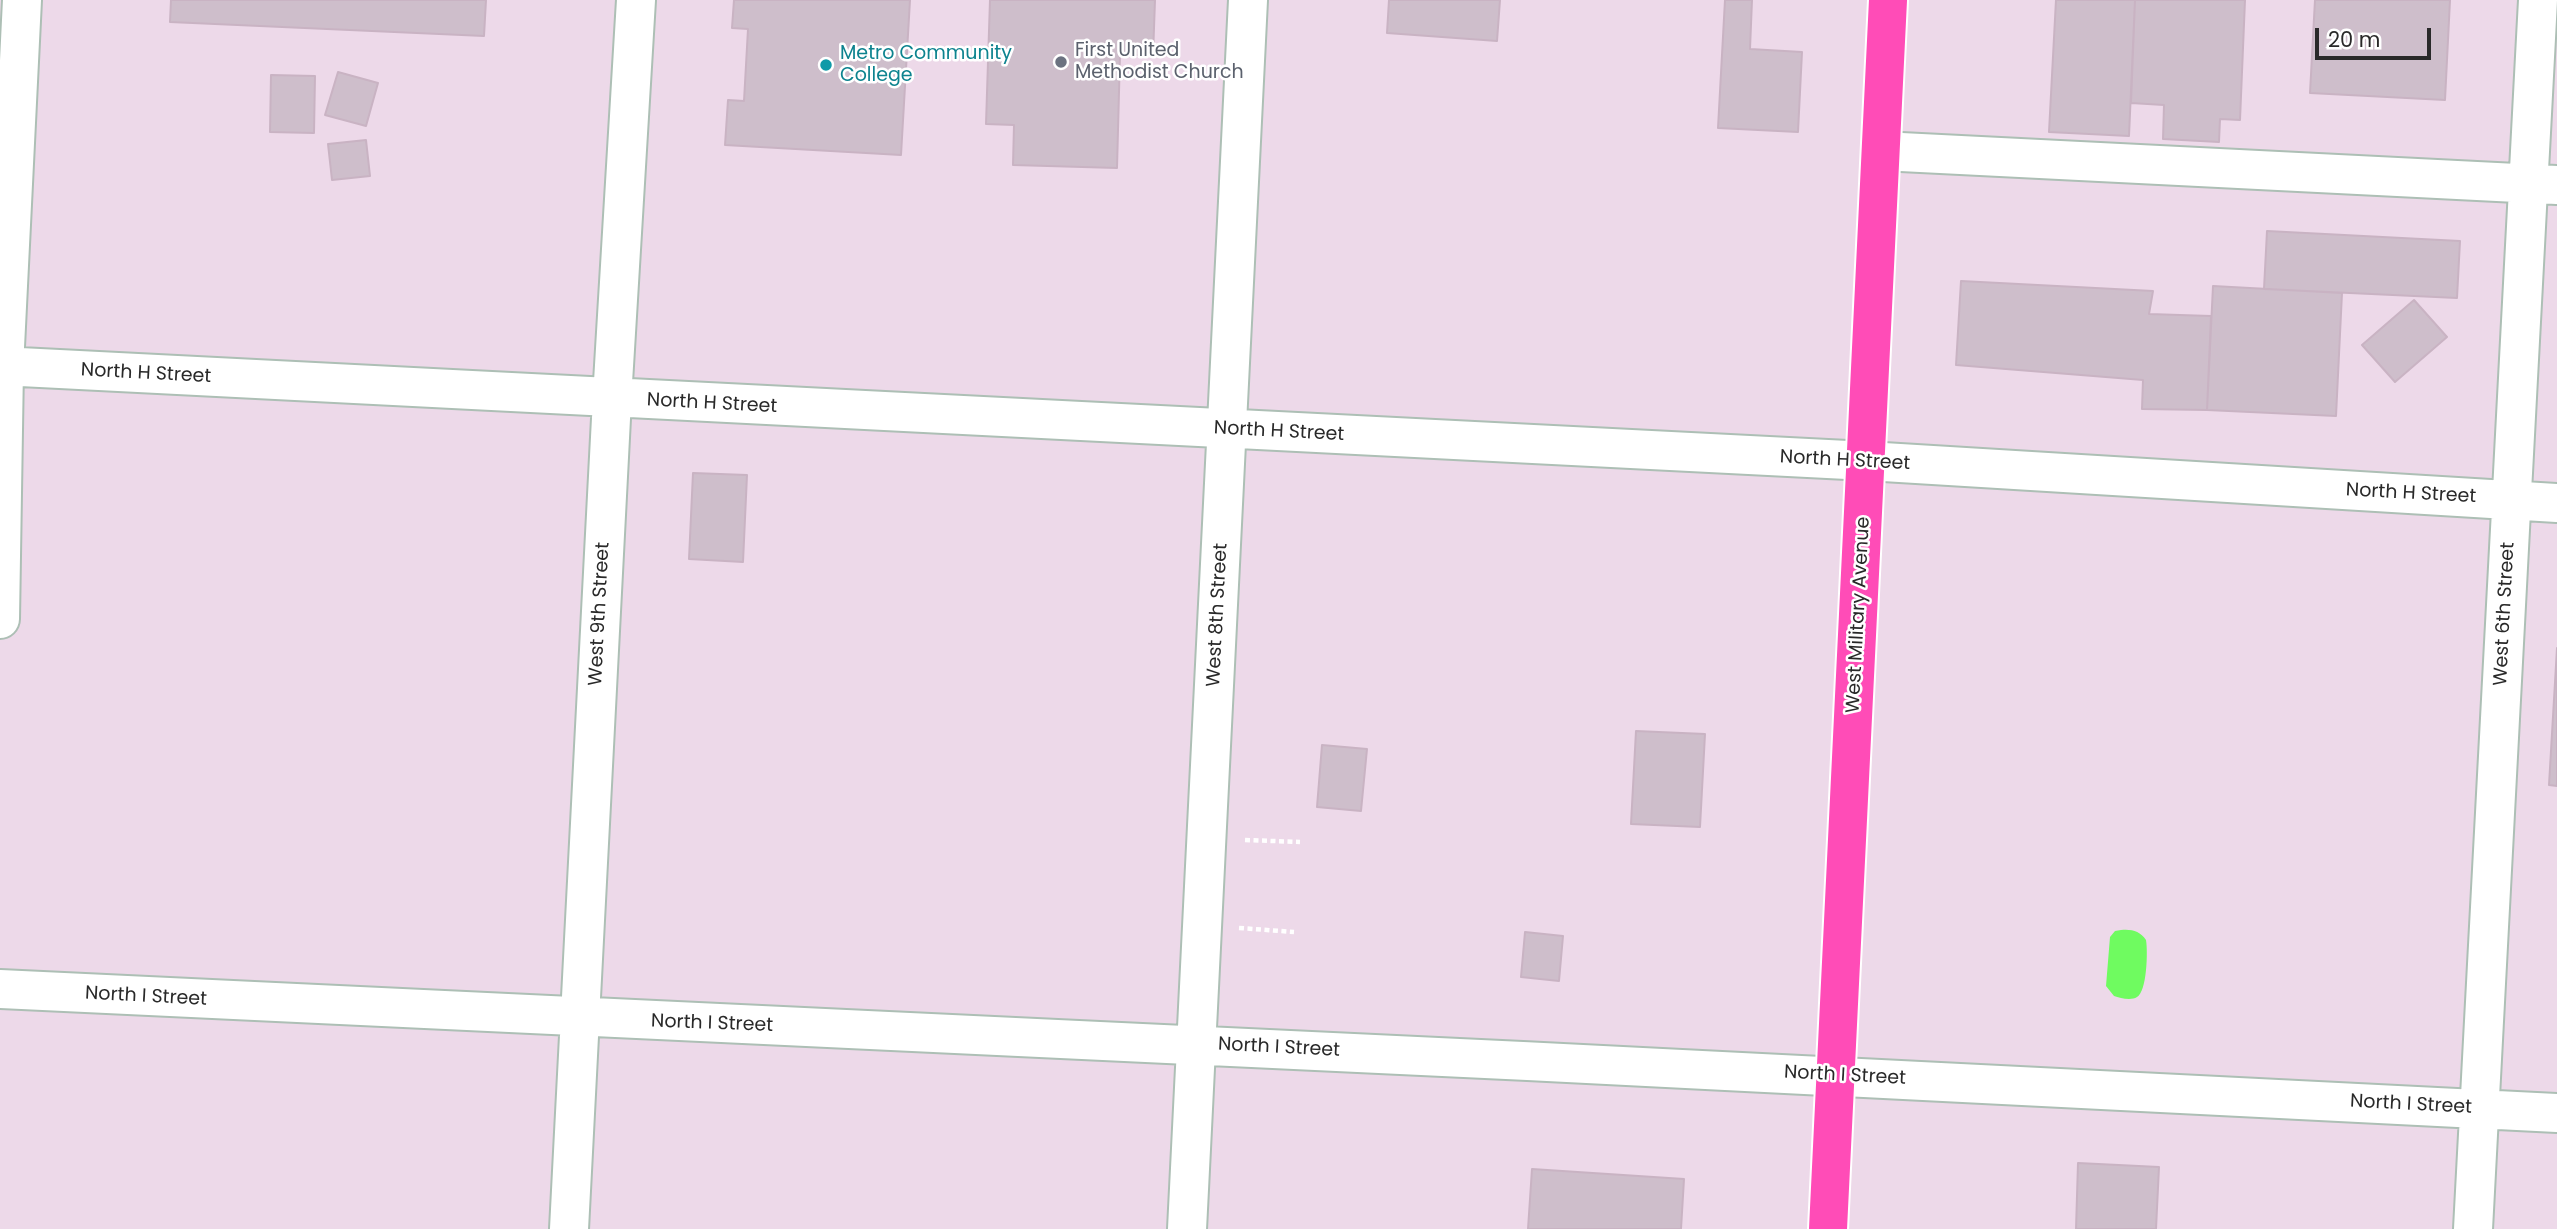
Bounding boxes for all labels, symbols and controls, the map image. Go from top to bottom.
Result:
scale bar [2319,14,2434,58]
text: 20 m [2328,25,2381,54]
place label: First United Methodist Church [1075,40,1244,84]
place label: Metro Community College [840,43,1012,87]
marker: First United Methodist Church [1053,54,1069,70]
marker: Metro Community College [818,57,834,73]
street label: North H Street [80,359,212,389]
street label: North H Street [646,389,778,419]
street label: North H Street [1213,417,1345,447]
street label: North H Street [1779,446,1911,476]
street label: North H Street [2345,479,2477,509]
street label: West Military Avenue [1842,516,1876,714]
street label: West 6th Street [2490,541,2520,687]
street label: West 9th Street [585,542,615,686]
street label: West 8th Street [1203,543,1233,687]
street label: North I Street [84,982,208,1012]
street label: North I Street [651,1010,773,1038]
street label: North I Street [1217,1033,1341,1063]
street label: North I Street [1783,1061,1907,1091]
street label: North I Street [2349,1090,2473,1120]

